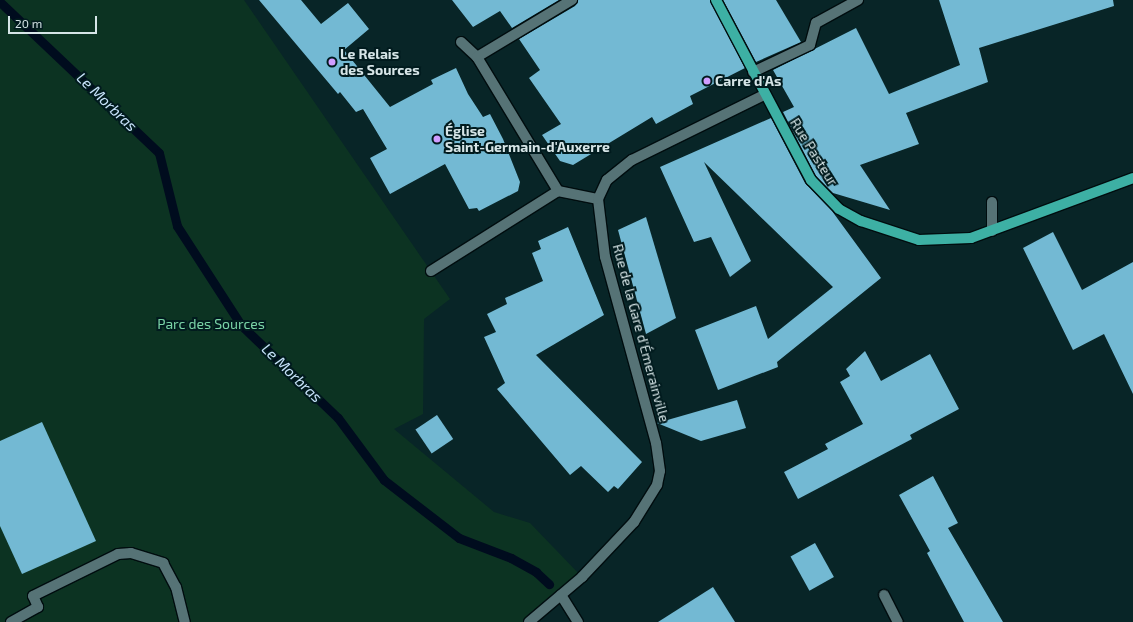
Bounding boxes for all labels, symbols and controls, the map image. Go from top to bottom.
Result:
scale bar [10,8,99,34]
text: 20 m [15,16,42,30]
place label: Le Relais des Sources [340,46,420,78]
marker: Le Relais des Sources [327,57,337,67]
water label: Le Morbras [73,69,141,135]
place label: Carre d'As [715,73,781,89]
marker: Carre d'As [702,76,712,86]
street label: Rue Pasteur [787,115,841,189]
place label: Église Saint-Germain-d'Auxerre [445,123,610,156]
marker: Église Saint-Germain-d'Auxerre [432,134,442,144]
street label: Rue de la Gare d'Émerainville [609,242,673,424]
park label: Parc des Sources [157,316,265,332]
water label: Le Morbras [258,340,326,406]

